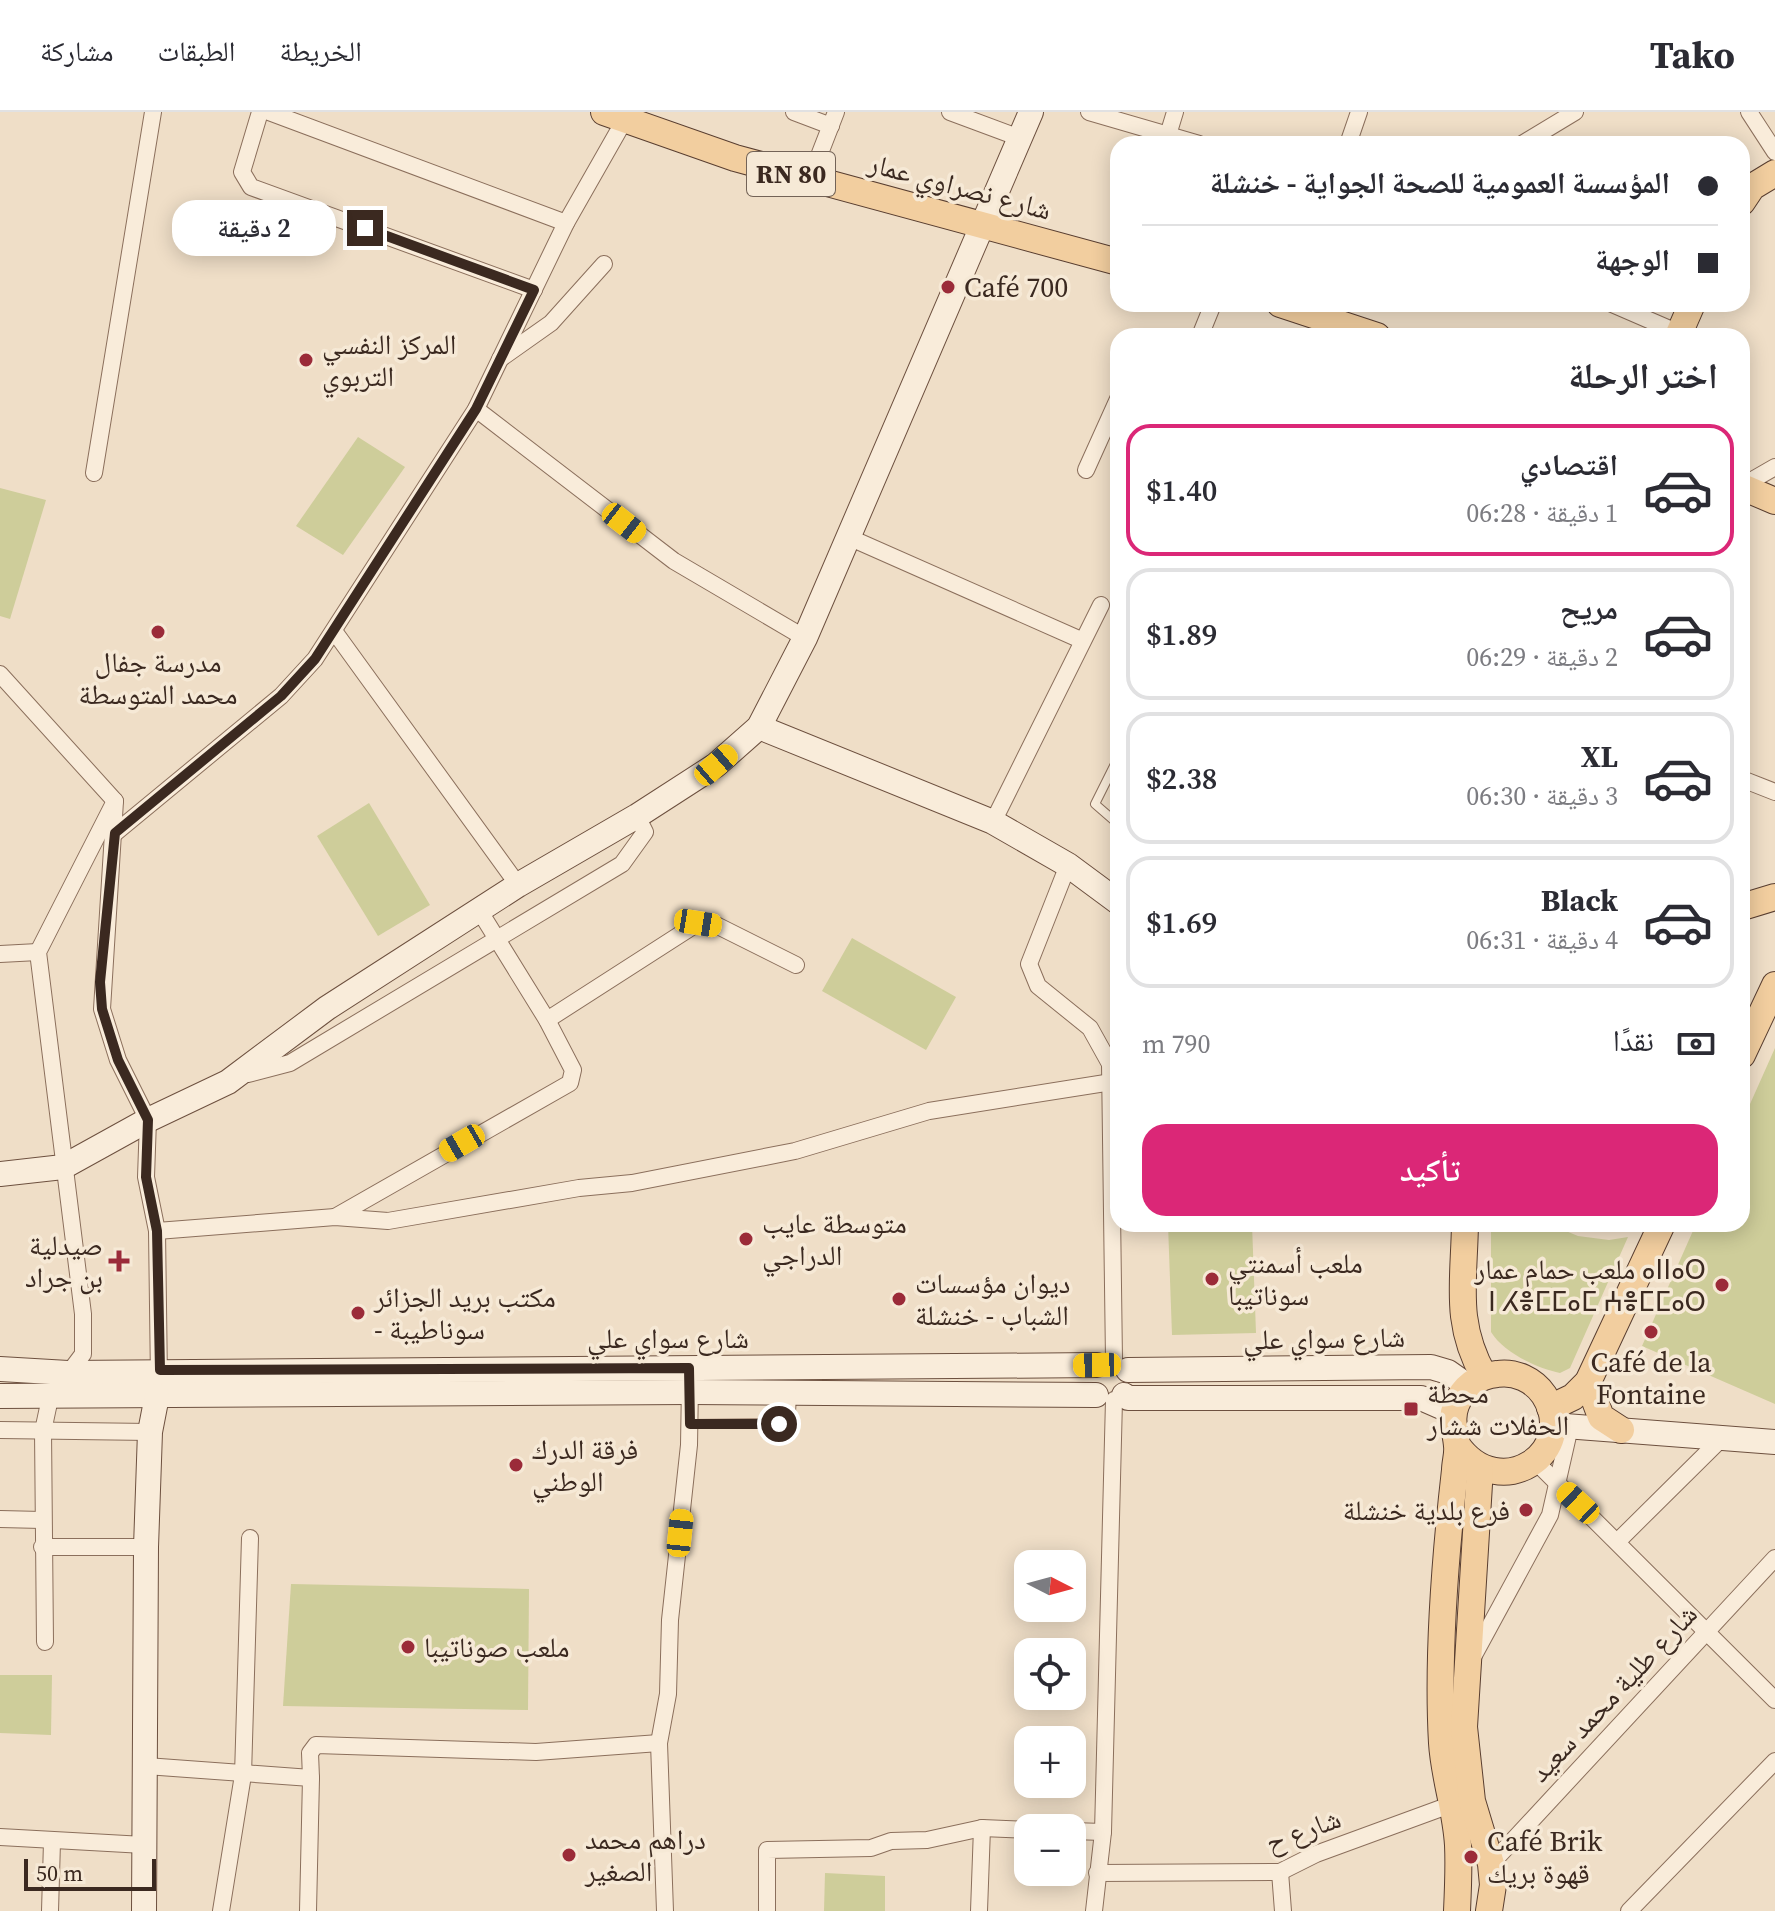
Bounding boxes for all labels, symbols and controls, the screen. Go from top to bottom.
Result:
text: Tako [1650,29,1735,81]
text: مشاركة [40,32,114,70]
text: الطبقات [158,32,235,70]
text: الخريطة [279,32,362,70]
street label: شارع نصراوي عمار [862,143,1056,233]
road number: RN 80 [747,152,835,196]
text: المؤسسة العمومية للصحة الجواية - خنشلة [1210,162,1670,203]
callout: 2 دقيقة [173,200,337,256]
text: 2 دقيقة [217,210,291,246]
route end [347,210,383,246]
text: الوجهة [1595,239,1670,280]
place label: Café 700 [964,268,1068,306]
marker: Café 700 [939,278,957,296]
place label: المركز النفسي التربوي [322,325,456,399]
marker: المركز النفسي التربوي [297,351,315,369]
text: اختر الرحلة [1568,351,1718,400]
text: اقتصادي [1520,444,1618,485]
icon: car [1642,454,1714,526]
text: $1.40 [1146,470,1217,511]
text: 1 دقيقة · 06:28 [1466,495,1618,531]
car [598,499,650,547]
text: مريح [1560,588,1618,629]
icon: car [1642,598,1714,670]
text: $1.89 [1146,614,1217,655]
marker: مدرسة جفال محمد المتوسطة [149,623,167,641]
text: 2 دقيقة · 06:29 [1466,639,1618,675]
place label: مدرسة جفال محمد المتوسطة [79,643,237,713]
text: XL [1581,736,1618,777]
car [690,740,742,790]
icon: car [1642,742,1714,814]
text: $2.38 [1146,758,1217,799]
text: 3 دقيقة · 06:30 [1466,778,1618,814]
text: Black [1541,880,1618,921]
icon: car [1642,886,1714,958]
text: $1.69 [1146,902,1217,943]
car [672,907,724,939]
text: 4 دقيقة · 06:31 [1466,922,1618,958]
text: نقدًا [1613,1020,1654,1061]
icon: cash [1674,1022,1718,1066]
text: 790 m [1142,1026,1211,1062]
car [435,1121,489,1165]
button: تأكيد [1142,1124,1718,1216]
place label: متوسطة عايب الدراجي [762,1204,907,1278]
place label: صيدلية بن جراد [25,1226,103,1296]
marker: متوسطة عايب الدراجي [737,1230,755,1248]
place label: ملعب أسمنتي سوناتيبا [1228,1244,1363,1314]
place label: ملعب حمام عمار ⴰⵏⵏⴰⵔ ⵏ ⵃⴻⵎⵎⴰⵎ ⵄⴻⵎⵎⴰⵔ [1473,1250,1706,1320]
marker: صيدلية بن جراد [110,1252,128,1270]
place label: ديوان مؤسسات الشباب - خنشلة [915,1264,1070,1334]
marker: ملعب أسمنتي سوناتيبا [1203,1270,1221,1288]
marker: ملعب حمام عمار ⴰⵏⵏⴰⵔ ⵏ ⵃⴻⵎⵎⴰⵎ ⵄⴻⵎⵎⴰⵔ [1713,1276,1731,1294]
place label: مكتب بريد الجزائر - سوناطيبة [373,1278,556,1348]
marker: ديوان مؤسسات الشباب - خنشلة [890,1290,908,1308]
marker: مكتب بريد الجزائر - سوناطيبة [349,1304,367,1322]
street label: شارع سواي علي [1243,1318,1405,1363]
street label: شارع سواي علي [587,1319,749,1361]
marker: Café de la Fontaine [1642,1323,1660,1341]
place label: Café de la Fontaine [1590,1343,1712,1413]
car [1073,1353,1121,1377]
place label: محطة الحفلات ششار [1426,1374,1569,1444]
marker: محطة الحفلات ششار [1402,1400,1420,1418]
route start [761,1406,797,1442]
place label: فرقة الدرك الوطني [532,1430,638,1504]
marker: فرقة الدرك الوطني [507,1456,525,1474]
car [1552,1478,1604,1528]
place label: فرع بلدية خنشلة [1343,1491,1510,1529]
marker: فرع بلدية خنشلة [1517,1501,1535,1519]
car [666,1508,694,1558]
north arrow [1014,1550,1086,1622]
map controls [1014,1550,1086,1886]
street label: شارع طلية محمد سعيد [1521,1596,1705,1790]
place label: ملعب صوناتيبا [424,1628,569,1666]
marker: ملعب صوناتيبا [399,1638,417,1656]
button: locate [1014,1638,1086,1710]
button: + [1014,1726,1086,1798]
street label: شارع ح [1260,1799,1346,1861]
button: − [1014,1814,1086,1886]
place label: دراهم محمد الصغير [584,1820,706,1890]
place label: Café Brik قهوة بريك [1487,1822,1603,1892]
marker: دراهم محمد الصغير [560,1846,578,1864]
marker: Café Brik قهوة بريك [1462,1848,1480,1866]
scale bar [24,1855,156,1891]
text: 50 m [36,1858,83,1888]

